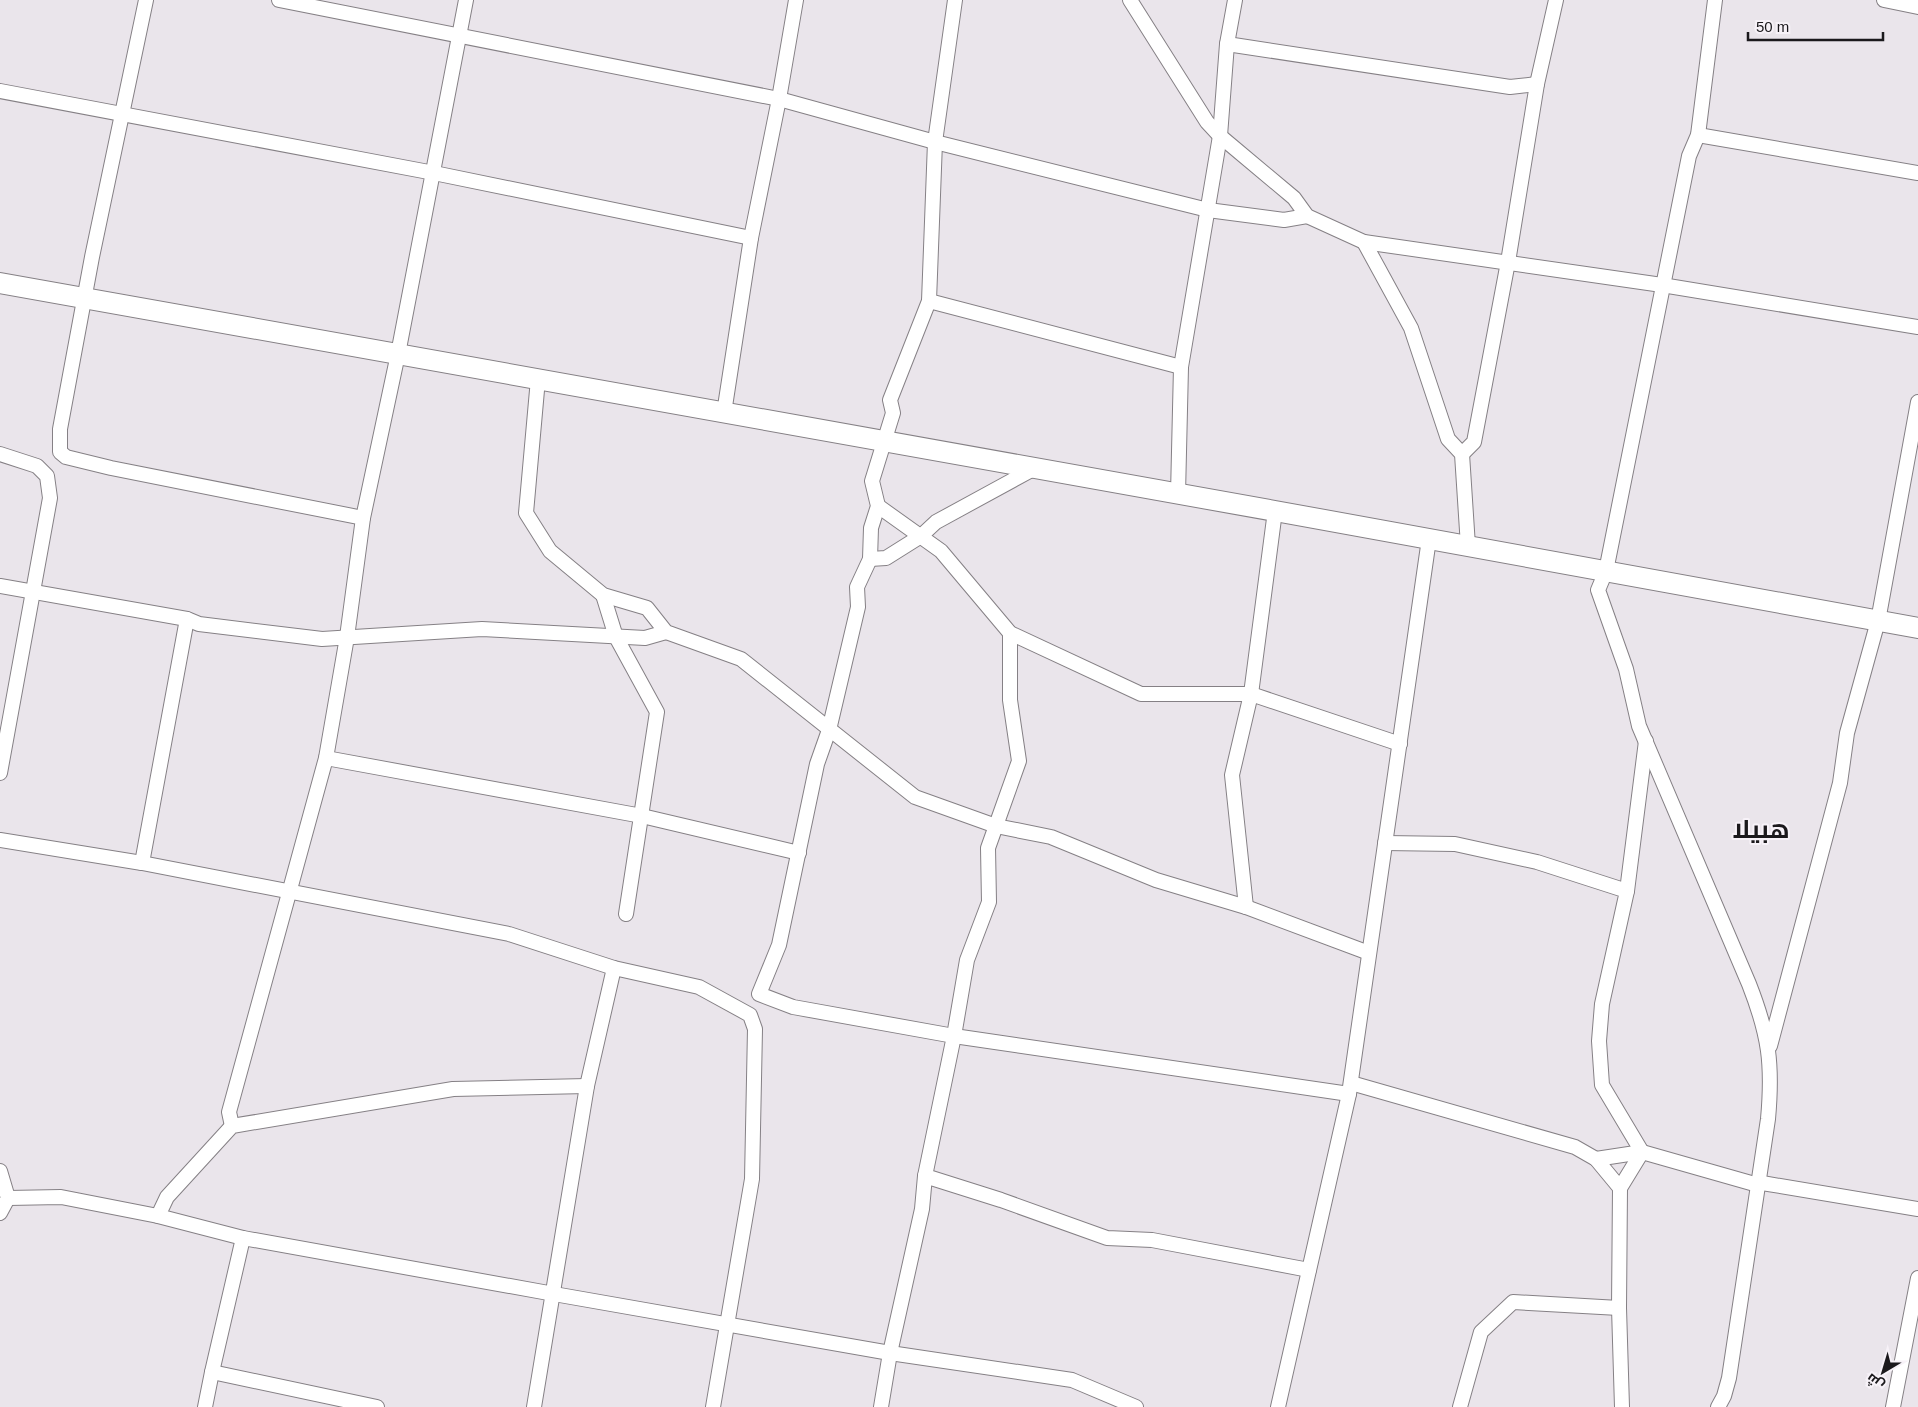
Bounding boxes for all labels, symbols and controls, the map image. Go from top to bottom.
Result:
scale bar [1748,10,1883,42]
text: 50 m [1756,18,1789,35]
district label: هبيلا [1732,815,1790,843]
north arrow [1858,1347,1908,1397]
text: ش [1863,1370,1888,1394]

